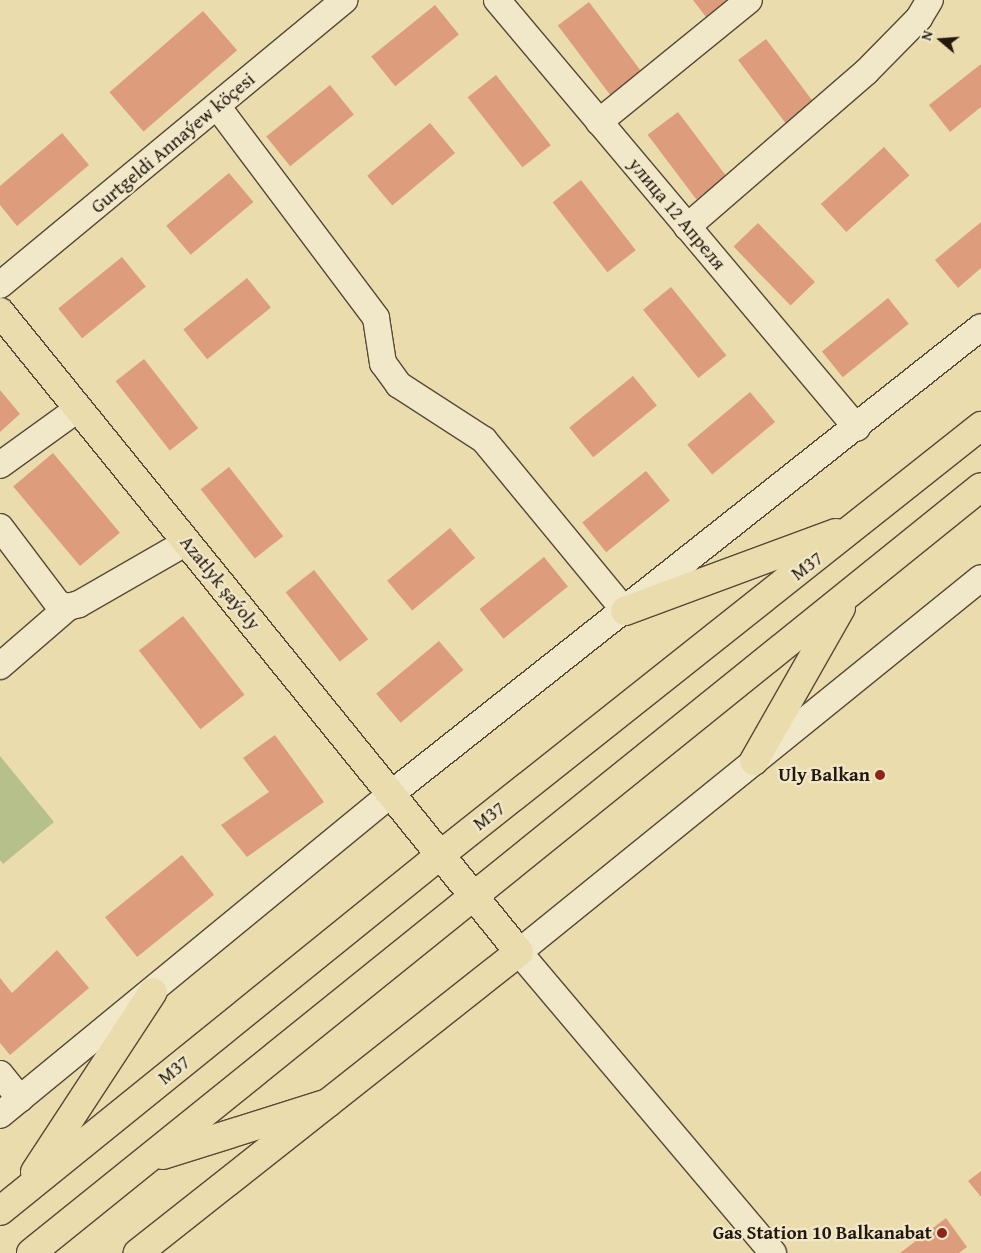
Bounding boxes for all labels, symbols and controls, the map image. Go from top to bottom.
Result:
north arrow [916,15,966,65]
text: N [916,28,938,43]
street label: Gurtgeldi Annaýew köçesi [86,68,260,218]
street label: улица 12 Апреля [623,153,731,275]
street label: Azatlyk şaýoly [175,531,265,635]
street label: M37 [787,547,827,585]
place label: Uly Balkan [778,764,870,786]
marker: Uly Balkan [874,769,886,781]
street label: M37 [469,797,509,835]
street label: M37 [154,1050,194,1090]
place label: Gas Station 10 Balkanabat [713,1222,932,1244]
marker: Gas Station 10 Balkanabat [936,1227,948,1239]

